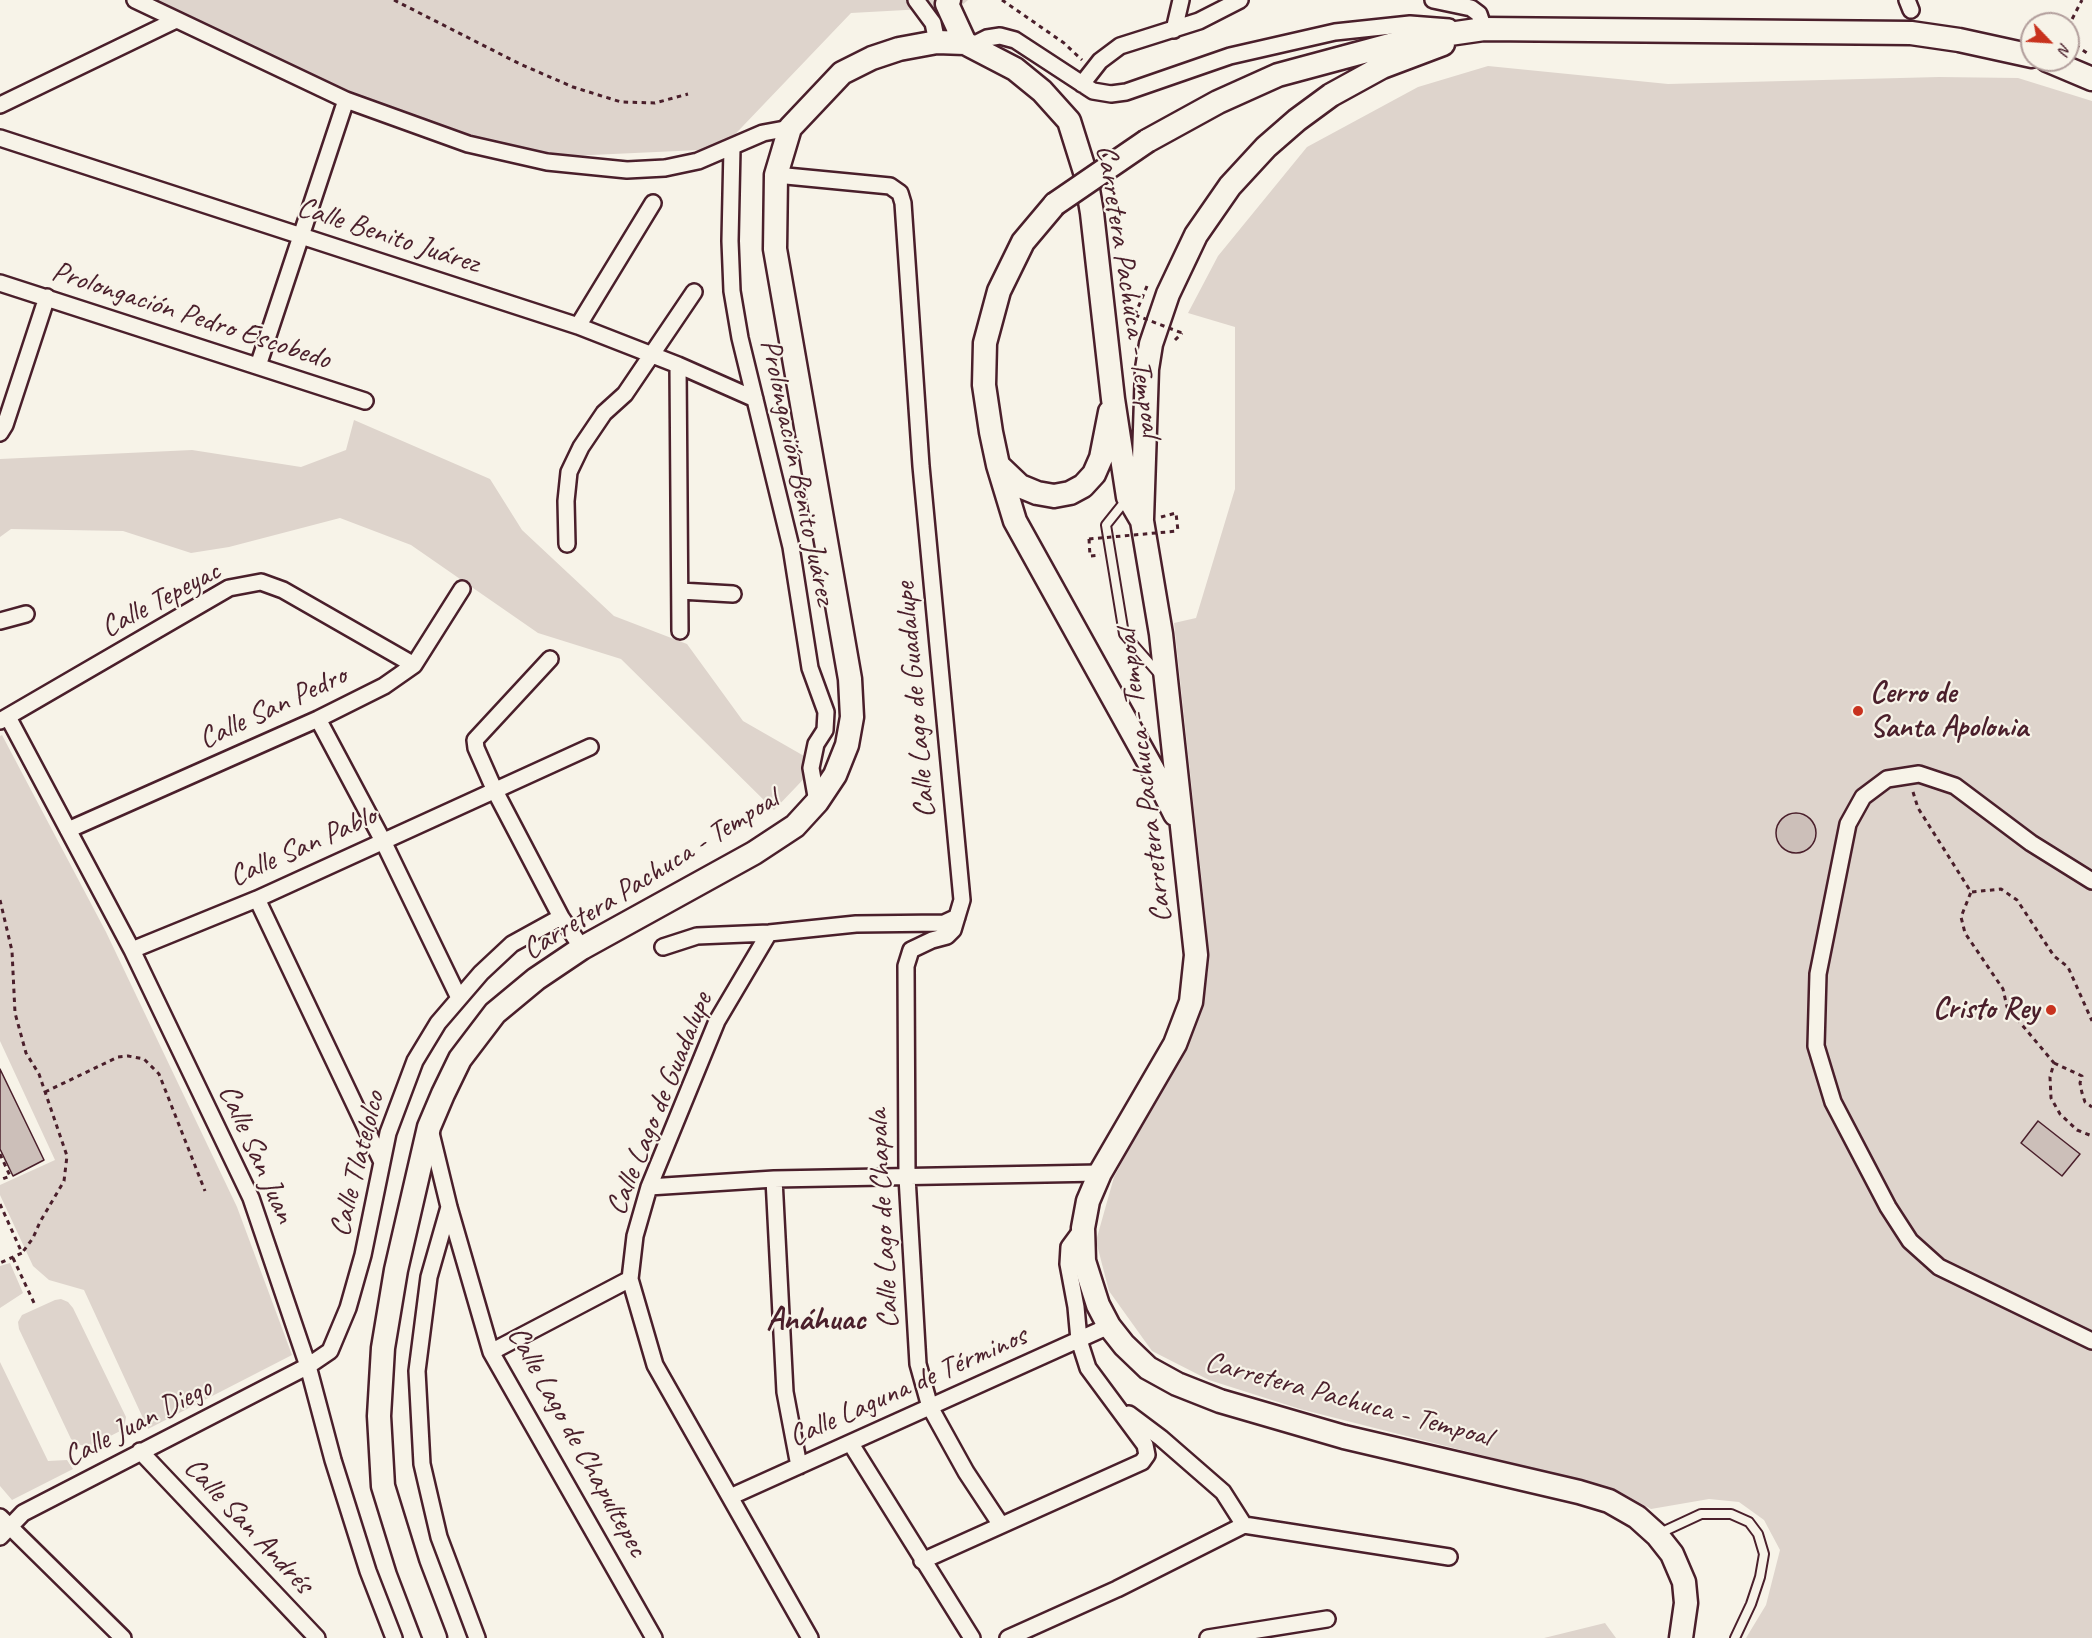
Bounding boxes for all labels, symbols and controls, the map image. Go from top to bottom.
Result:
north arrow [2020,12,2080,72]
text: N [2053,40,2076,57]
street label: Carretera Pachuca - Tempoal [1087,142,1169,440]
street label: Calle Benito Juárez [292,190,484,282]
street label: Prolongación Pedro Escobedo [47,254,335,378]
street label: Prolongación Benito Juárez [751,336,843,608]
street label: Calle Tepeyac [95,554,227,646]
street label: Calle Lago de Guadalupe [888,581,944,819]
street label: Carretera Pachuca - Tempoal [1109,627,1181,925]
street label: Calle San Pedro [193,658,353,758]
place label: Cerro de Santa Apolonia [1870,676,2028,746]
marker: Cerro de Santa Apolonia [1851,704,1865,718]
street label: Carretera Pachuca - Tempoal [516,782,786,968]
street label: Calle San Pablo [224,799,382,895]
street label: Calle Lago de Guadalupe [599,988,721,1220]
place label: Cristo Rey [1933,992,2039,1028]
marker: Cristo Rey [2044,1003,2058,1017]
street label: Calle San Juan [210,1079,302,1229]
street label: Calle Tlatelolco [323,1088,393,1240]
street label: Calle Lago de Chapala [860,1108,908,1330]
district label: Anáhuac [766,1300,866,1340]
street label: Calle Laguna de Términos [784,1318,1032,1456]
street label: Calle Lago de Chapultepec [499,1320,655,1564]
street label: Carretera Pachuca - Tempoal [1201,1344,1495,1456]
street label: Calle Juan Diego [58,1370,218,1476]
street label: Calle San Andrés [176,1450,320,1602]

